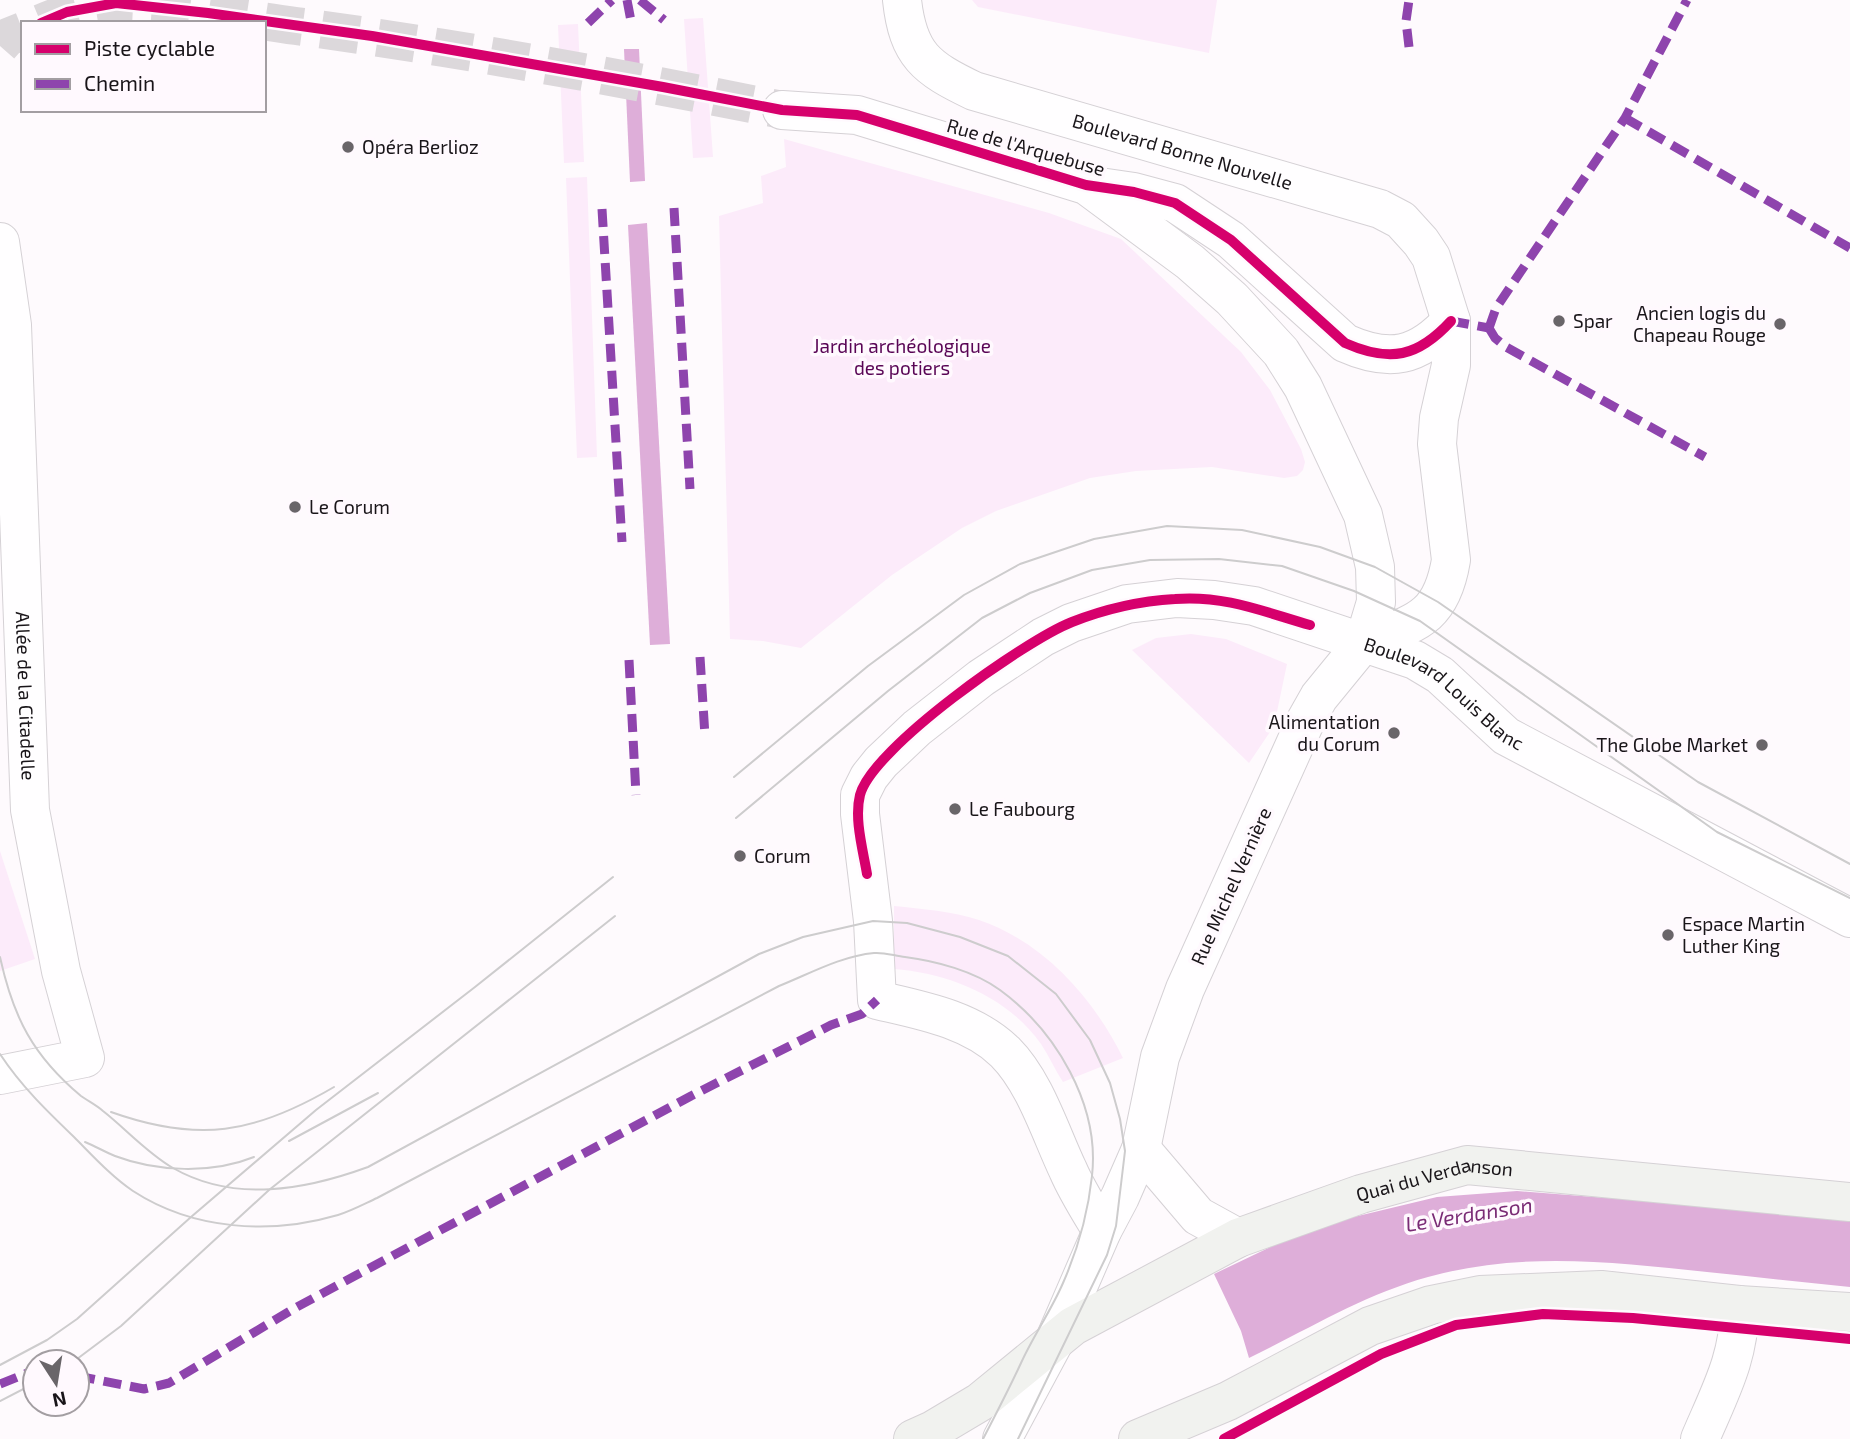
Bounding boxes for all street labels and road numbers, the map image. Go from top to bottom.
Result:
street label: Boulevard Bonne Nouvelle [1070,108,1295,194]
street label: Rue de l'Arquebuse [944,113,1108,180]
street label: Allée de la Citadelle [12,611,41,781]
street label: Boulevard Louis Blanc [1361,632,1528,754]
street label: Rue Michel Vernière [1185,803,1276,968]
street label: Quai du Verdanson [1353,1152,1514,1206]

